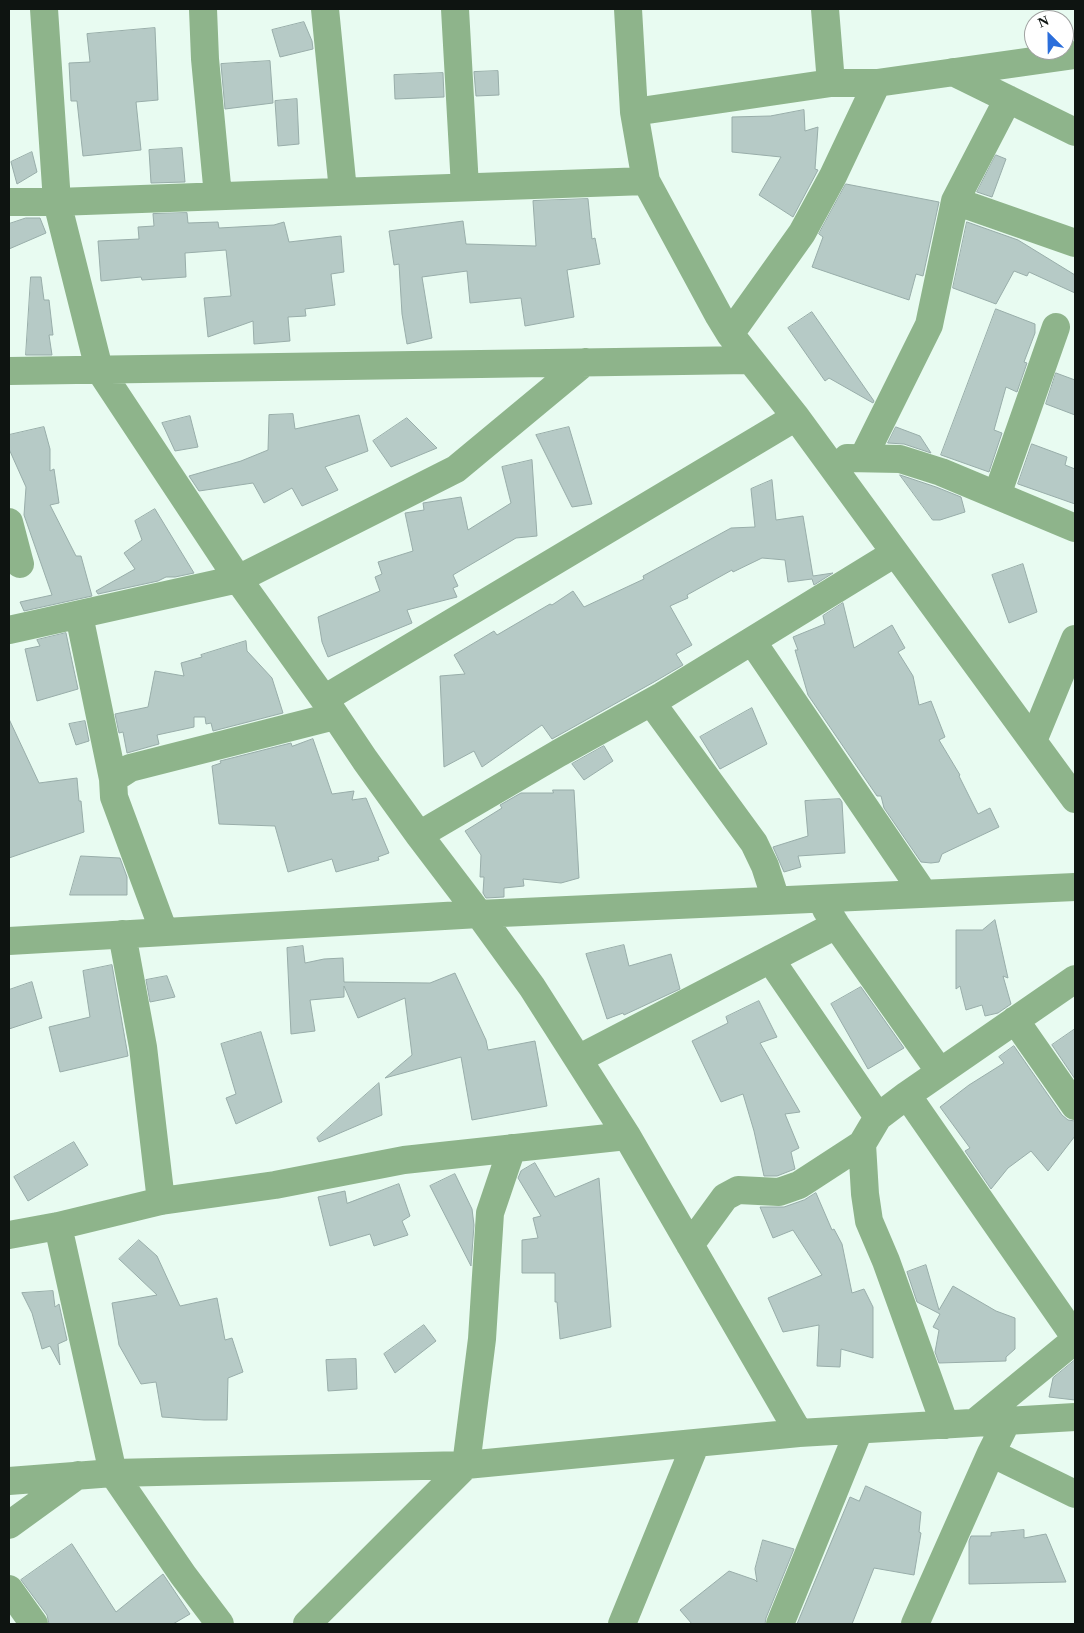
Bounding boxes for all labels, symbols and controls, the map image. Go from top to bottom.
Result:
north arrow [1024,10,1074,60]
text: N [1036,13,1051,31]

